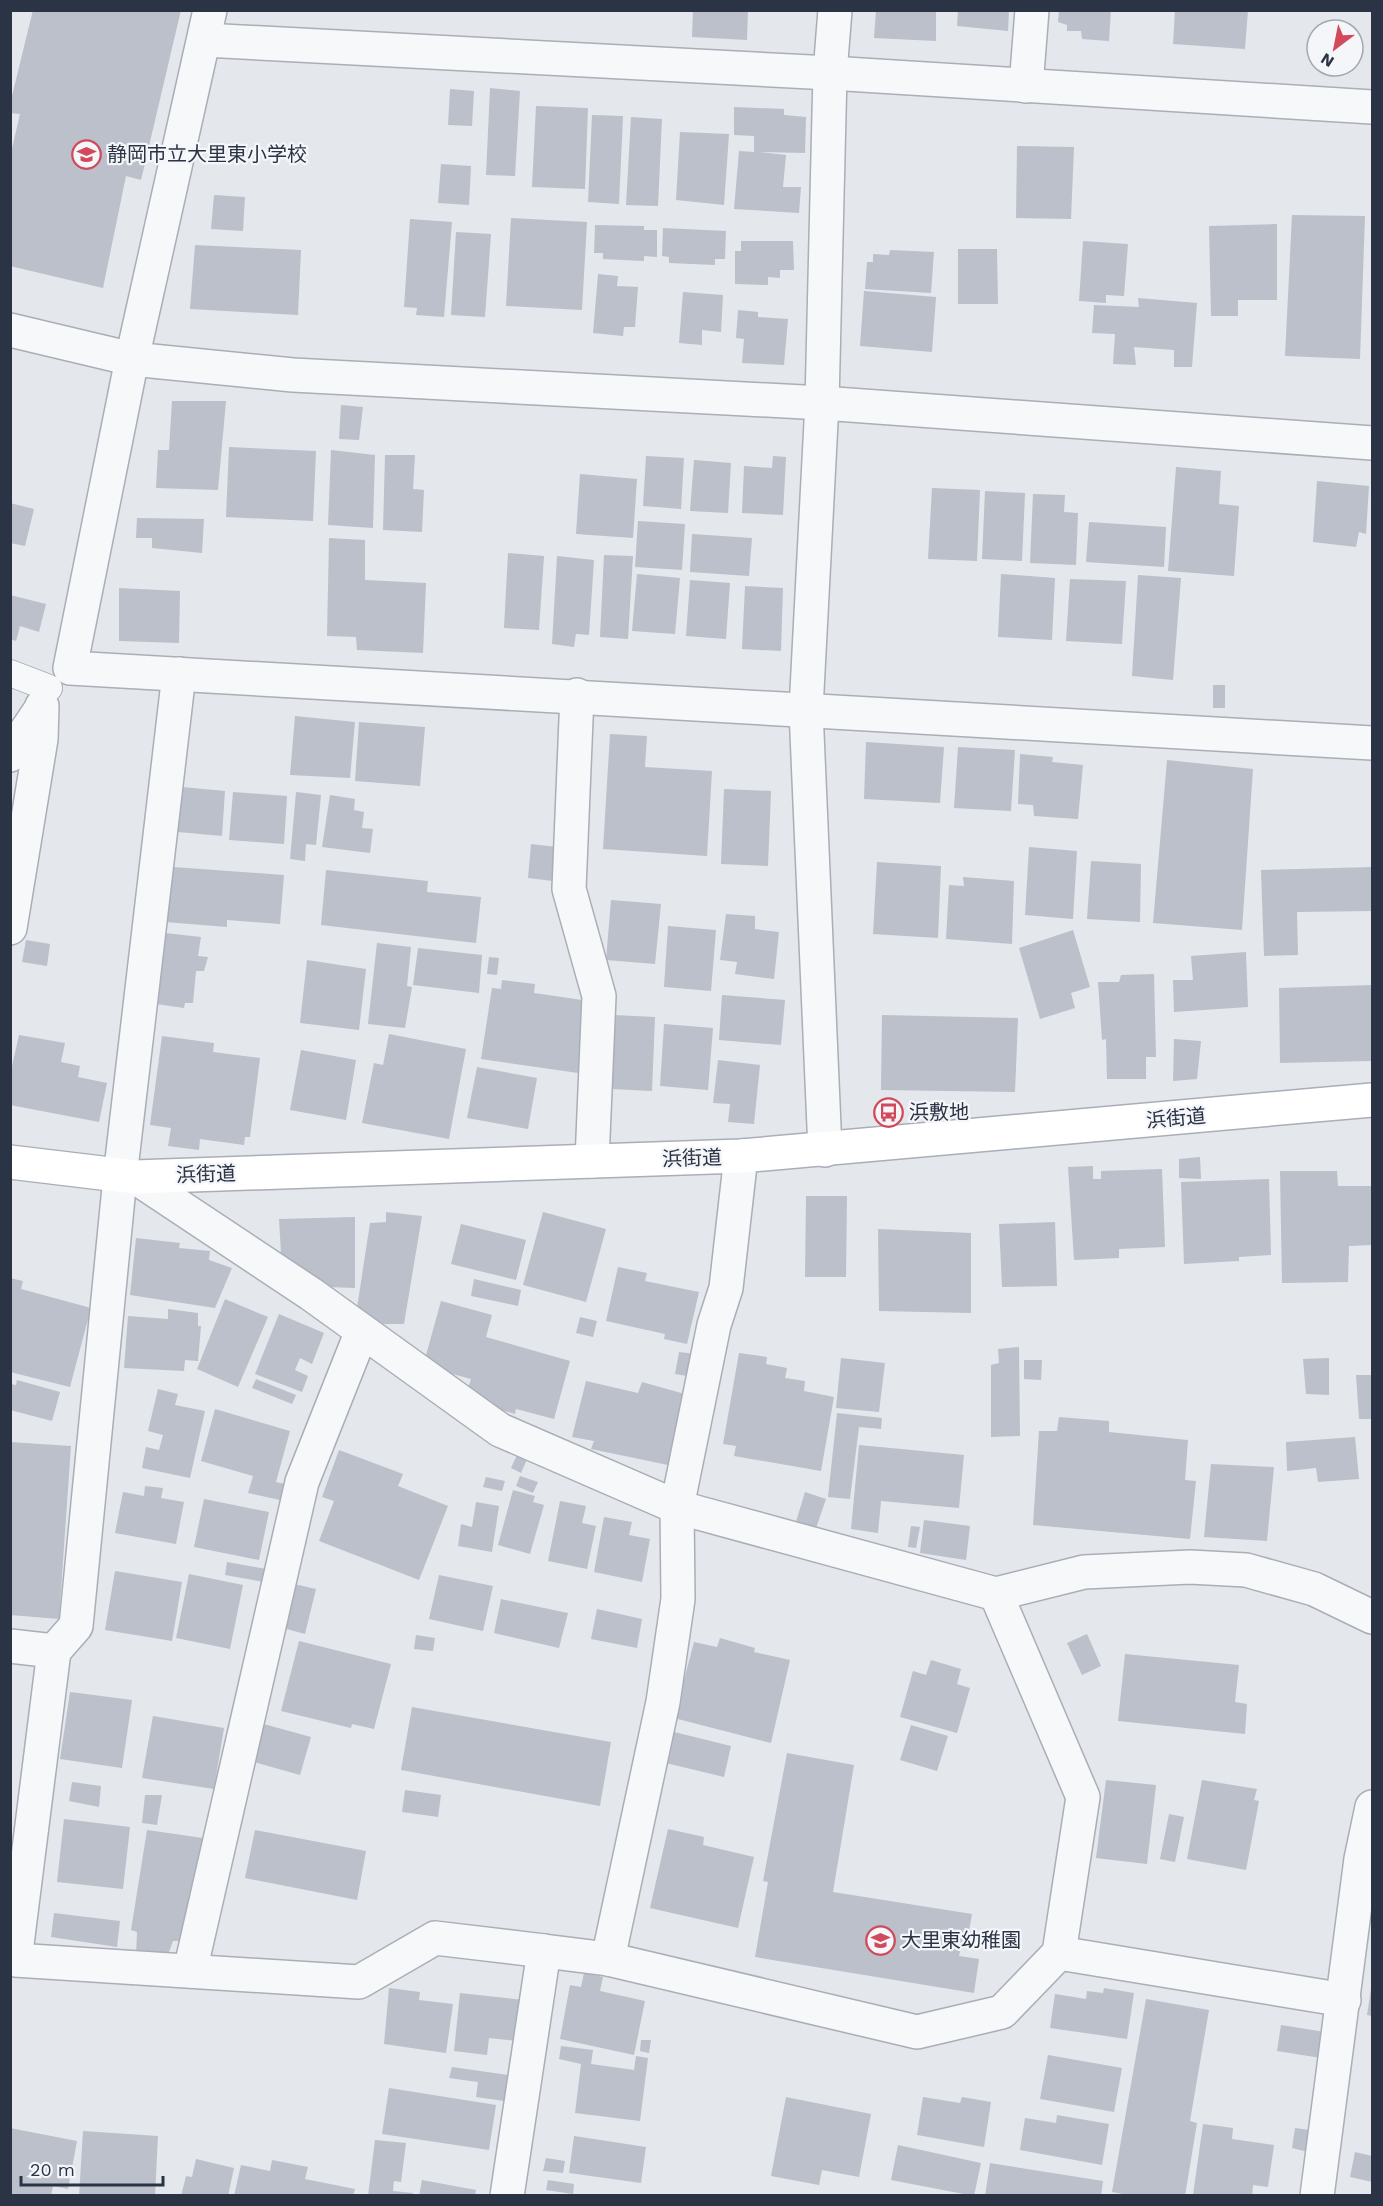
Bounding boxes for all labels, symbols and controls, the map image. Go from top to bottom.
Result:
north arrow [1305,18,1365,78]
text: N [1317,49,1337,71]
school or university icon: 静岡市立大里東小学校 [70,138,102,170]
place label: 静岡市立大里東小学校 [107,142,307,166]
bus stop icon: 浜敷地 [872,1096,904,1128]
place label: 浜敷地 [909,1100,969,1124]
street label: 浜街道 [1145,1103,1207,1133]
street label: 浜街道 [662,1145,722,1171]
street label: 浜街道 [176,1161,236,1187]
school or university icon: 大里東幼稚園 [864,1924,896,1956]
place label: 大里東幼稚園 [901,1928,1021,1952]
scale bar [21,2149,164,2187]
text: 20 m [30,2159,75,2180]

